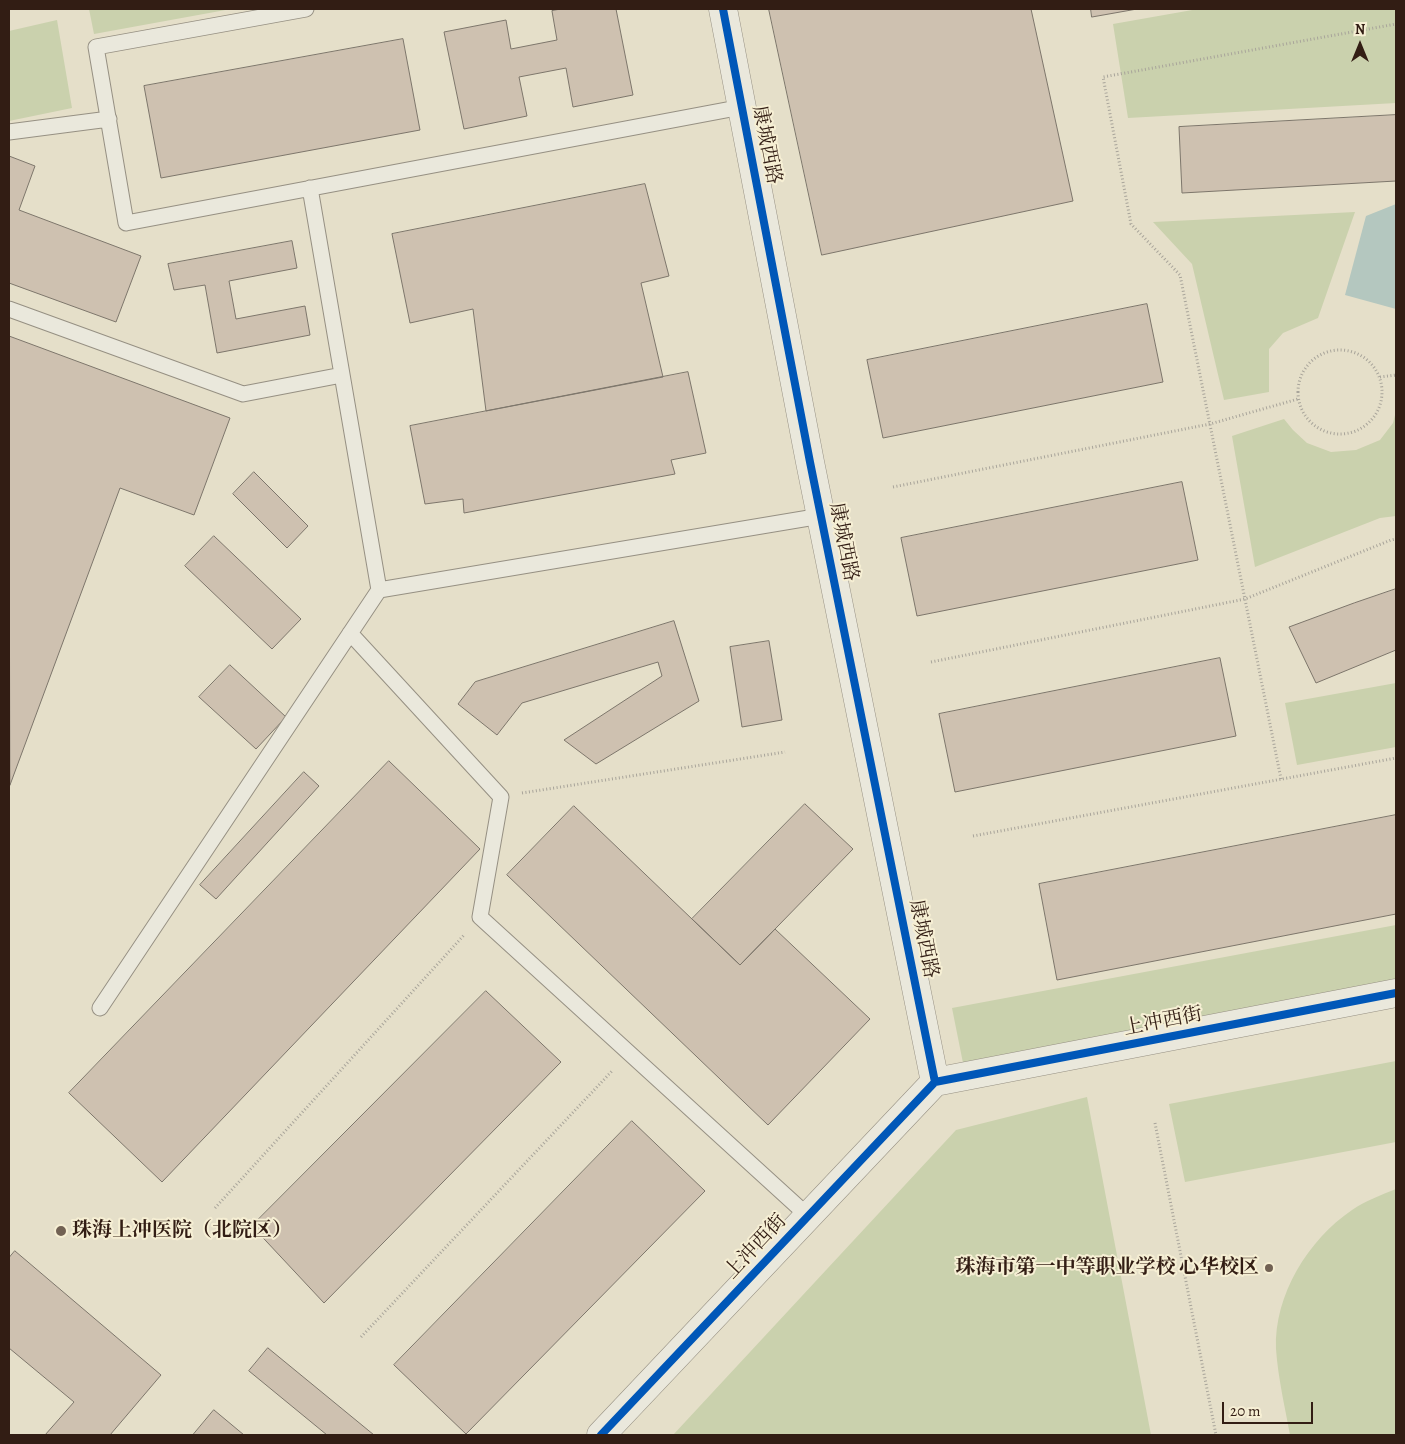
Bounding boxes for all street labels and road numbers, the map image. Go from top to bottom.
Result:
street label: 康城西路 [747,103,785,187]
street label: 康城西路 [824,500,862,584]
street label: 康城西路 [904,897,942,981]
street label: 上冲西街 [1121,1003,1205,1041]
street label: 上沖西街 [720,1210,792,1284]

